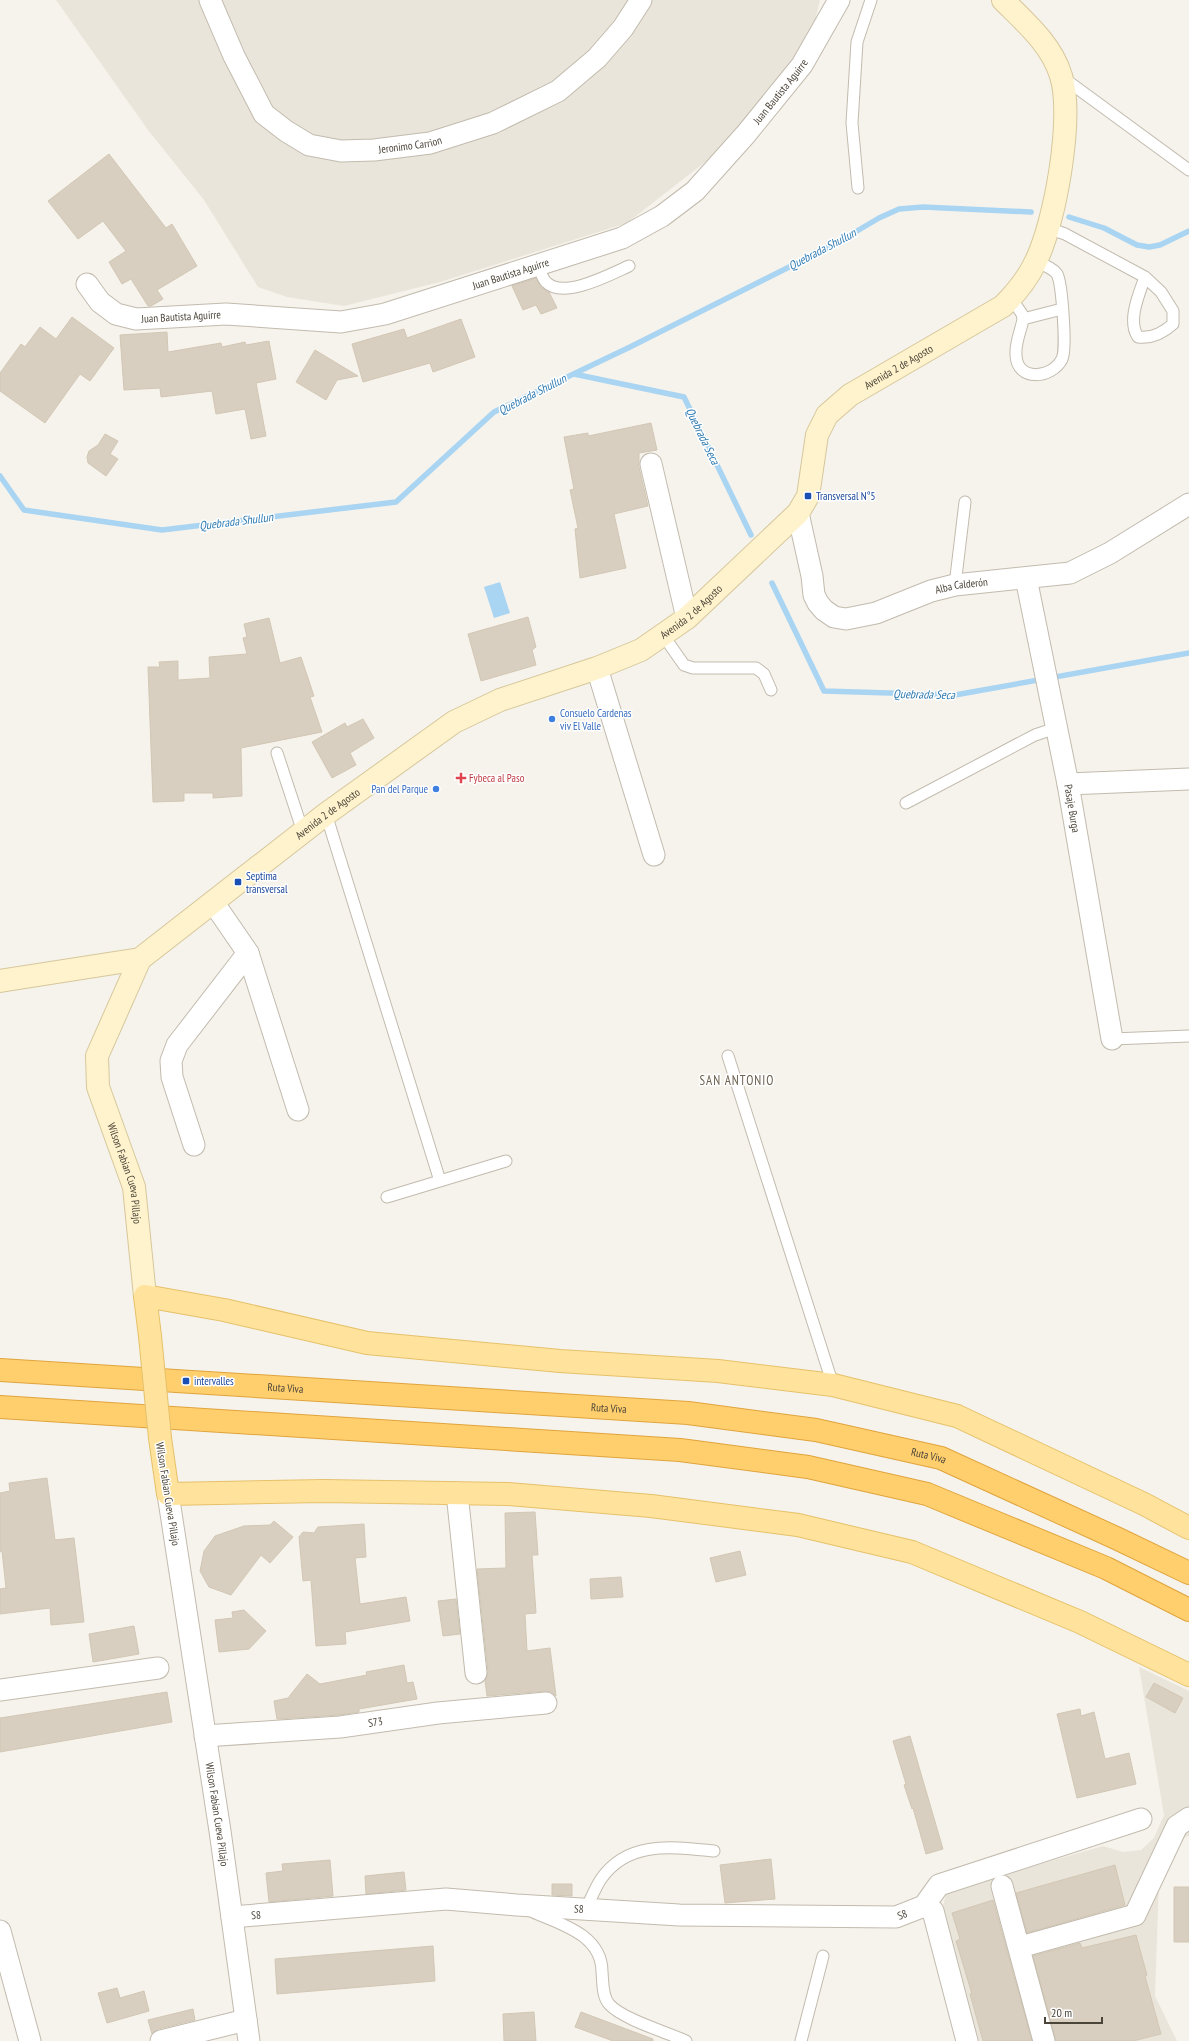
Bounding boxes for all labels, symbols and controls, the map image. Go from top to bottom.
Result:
street label: Juan Bautista Aguirre [749,56,811,128]
street label: Jeronimo Carrion [377,133,444,157]
water label: Quebrada Shullun [786,225,859,273]
street label: Juan Bautista Aguirre [470,255,551,293]
street label: Juan Bautista Aguirre [140,307,222,326]
street label: Avenida 2 de Agosto [862,341,936,392]
water label: Quebrada Shullun [496,370,569,418]
water label: Quebrada Seca [683,405,724,468]
place label: Transversal N°5 [816,489,875,503]
marker: Transversal N°5 [803,491,813,501]
water label: Quebrada Shullun [198,509,275,533]
street label: Alba Calderón [934,575,989,597]
street label: Avenida 2 de Agosto [657,581,725,642]
water label: Quebrada Seca [893,686,956,702]
place label: Consuelo Cardenas viv El Valle [560,706,632,733]
marker: Consuelo Cardenas viv El Valle [547,714,557,724]
place label: Fybeca al Paso [469,771,525,785]
marker: Fybeca al Paso [456,773,466,783]
place label: Pan del Parque [371,782,428,796]
street label: Pasaje Burga [1061,783,1083,834]
marker: Pan del Parque [431,784,441,794]
street label: Avenida 2 de Agosto [292,785,363,842]
place label: Septima transversal [246,869,288,896]
marker: Septima transversal [233,877,243,887]
district label: SAN ANTONIO [700,1072,774,1089]
street label: Wilson Fabian Cueva Pillajo [104,1121,145,1225]
place label: intervalles [194,1374,234,1388]
marker: intervalles [181,1376,191,1386]
street label: Ruta Viva [267,1380,304,1396]
street label: Ruta Viva [591,1400,627,1416]
street label: Wilson Fabian Cueva Pillajo [153,1441,183,1547]
street label: Ruta Viva [910,1445,949,1467]
street label: S73 [367,1714,384,1730]
street label: Wilson Fabian Cueva Pillajo [202,1761,232,1867]
street label: S8 [574,1902,584,1916]
street label: S8 [895,1906,909,1923]
street label: S8 [251,1908,261,1922]
scale bar [1045,1999,1102,2025]
text: 20 m [1051,2005,1072,2020]

